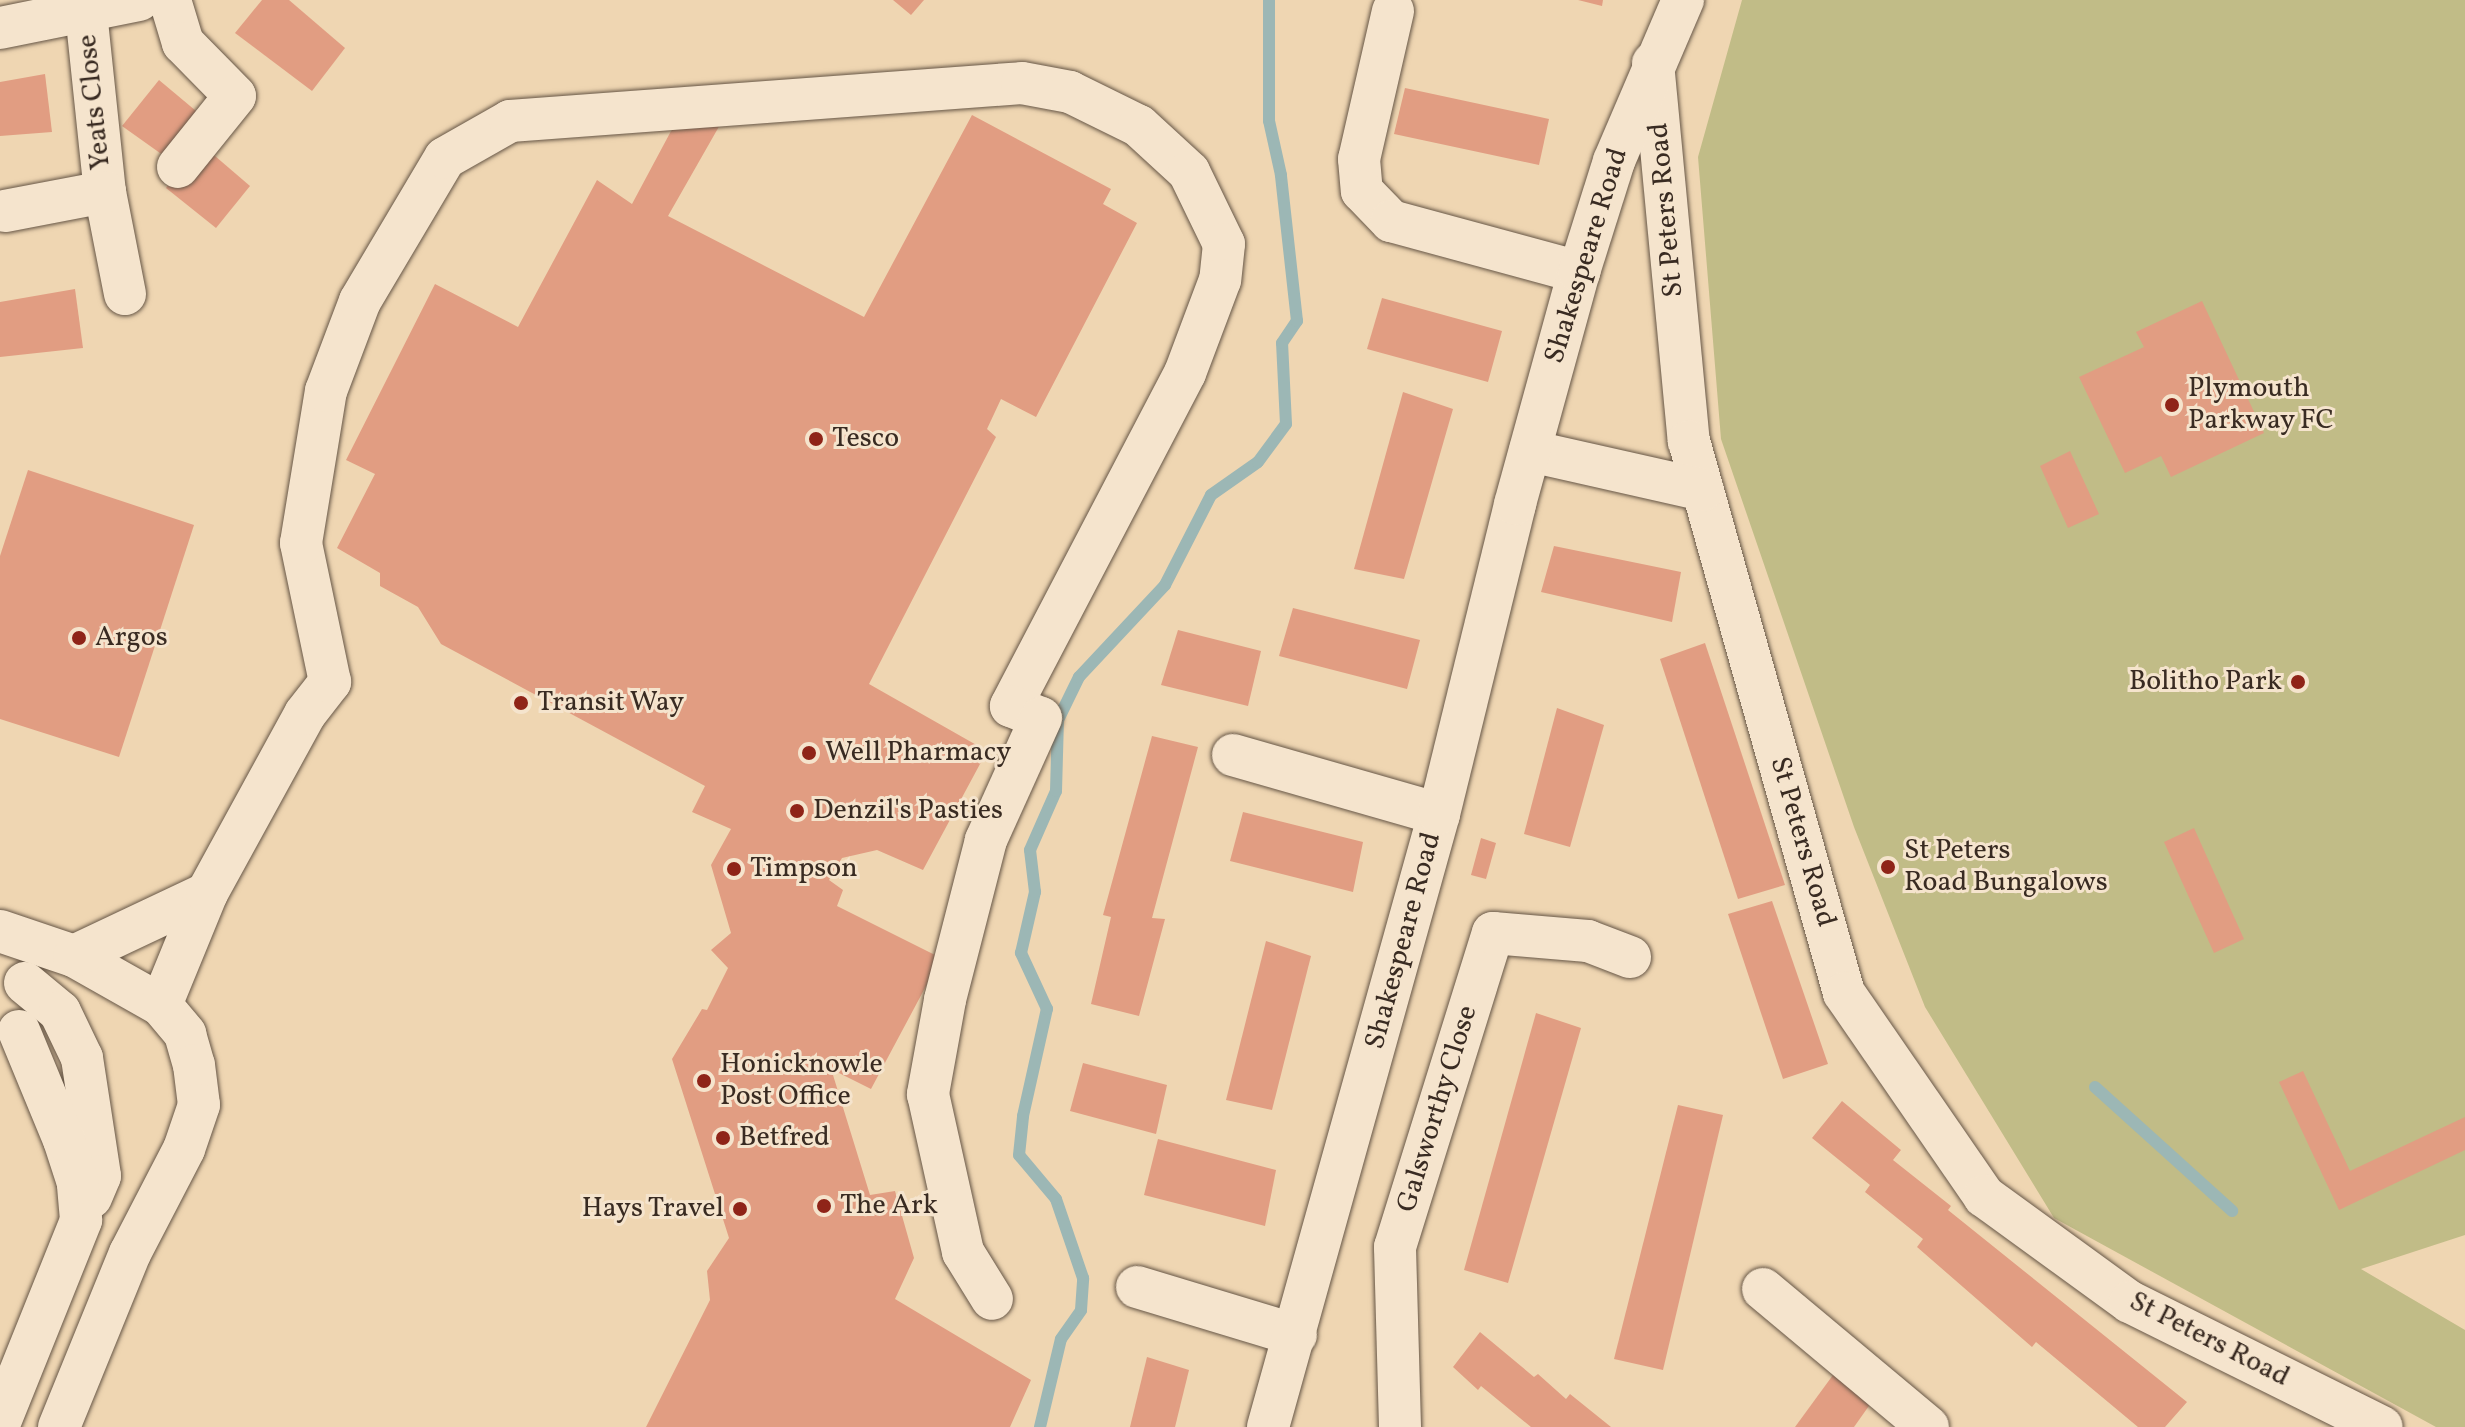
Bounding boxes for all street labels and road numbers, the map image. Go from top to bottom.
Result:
street label: Yeats Close [71,33,119,171]
street label: St Peters Road [1643,121,1691,299]
street label: Shakespeare Road [1538,144,1636,368]
street label: St Peters Road [1762,753,1842,931]
street label: Shakespeare Road [1359,829,1449,1053]
street label: Galsworthy Close [1390,1001,1486,1217]
street label: St Peters Road [2123,1285,2295,1395]

